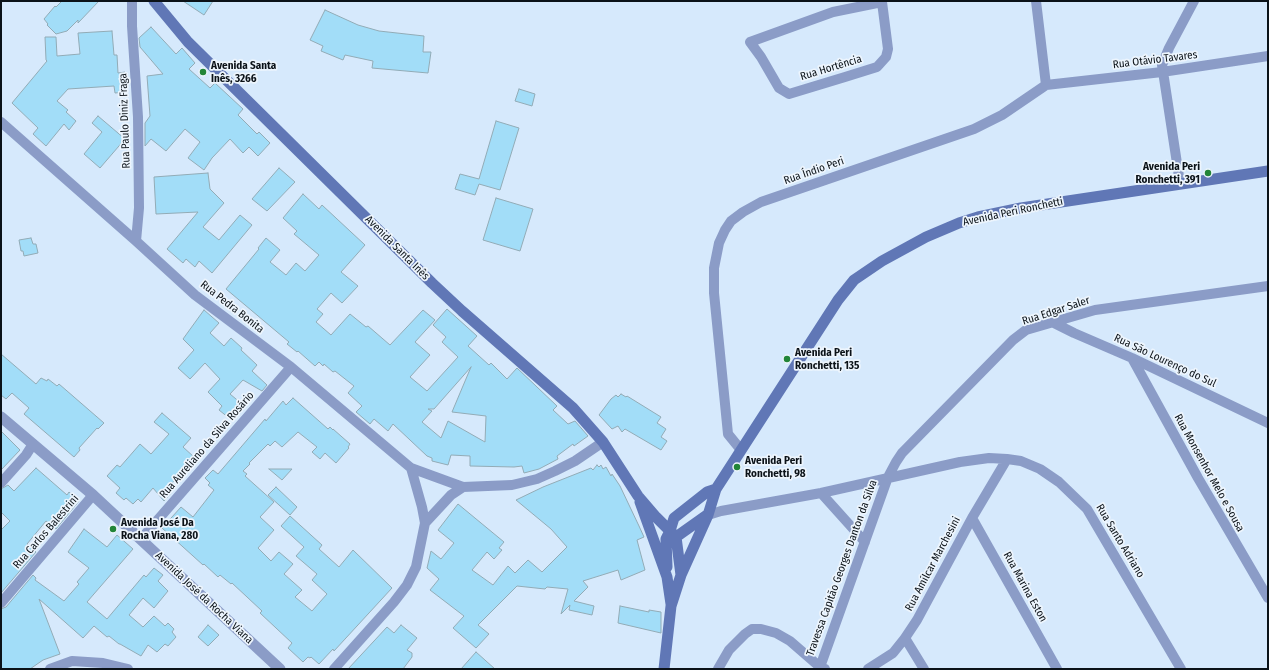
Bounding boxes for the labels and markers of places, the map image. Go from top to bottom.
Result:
place label: Avenida Santa Inês, 3266 [211,59,276,85]
marker: Avenida Santa Inês, 3266 [198,67,208,77]
place label: Avenida Peri Ronchetti, 391 [1136,160,1200,186]
marker: Avenida Peri Ronchetti, 391 [1203,168,1213,178]
place label: Avenida Peri Ronchetti, 135 [795,346,859,372]
marker: Avenida Peri Ronchetti, 135 [782,354,792,364]
place label: Avenida Peri Ronchetti, 98 [745,454,806,480]
marker: Avenida Peri Ronchetti, 98 [732,462,742,472]
place label: Avenida José Da Rocha Viana, 280 [121,516,198,542]
marker: Avenida José Da Rocha Viana, 280 [108,524,118,534]

